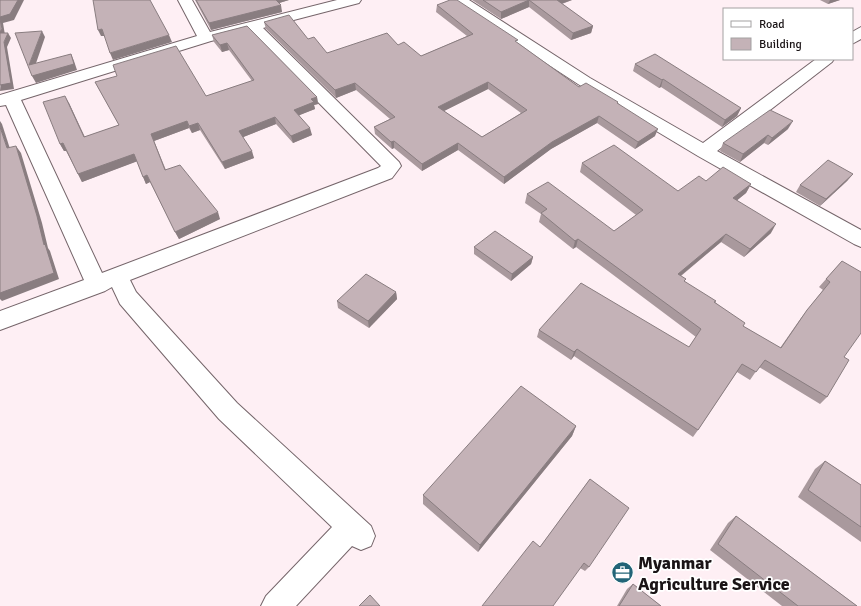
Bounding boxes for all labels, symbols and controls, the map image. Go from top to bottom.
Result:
legend [723,8,853,60]
text: Road [759,17,785,32]
text: Building [759,37,802,52]
place label: Myanmar Agriculture Service [638,552,790,595]
office icon: Myanmar Agriculture Service [609,560,635,586]

